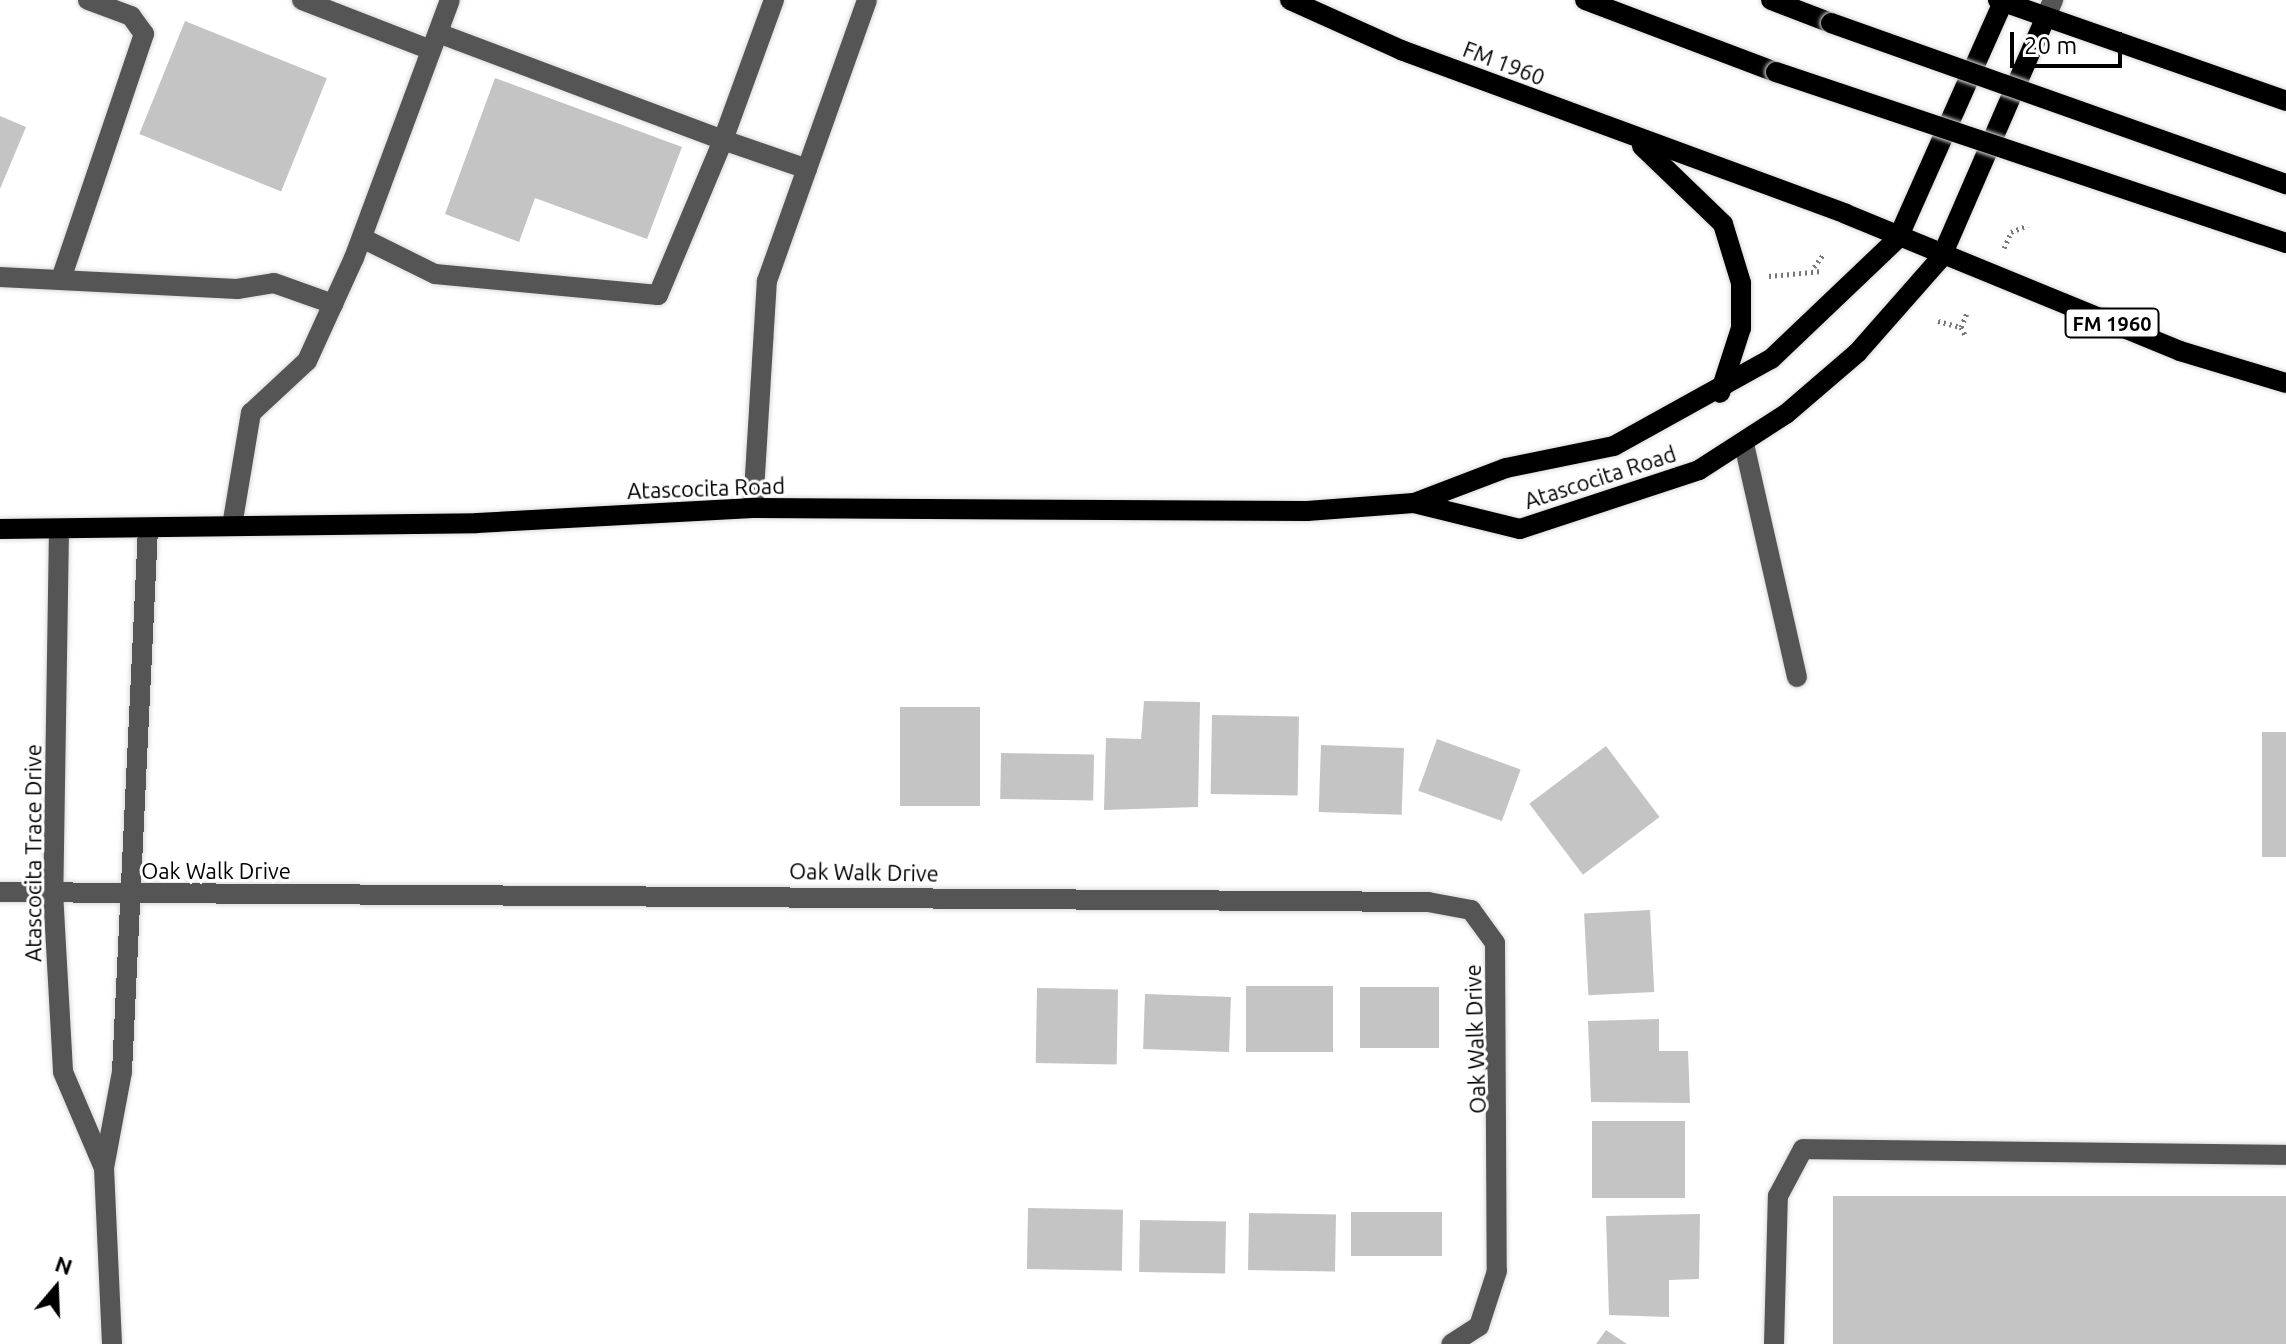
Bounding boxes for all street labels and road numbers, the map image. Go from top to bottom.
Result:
street label: FM 1960 [1459,35,1549,91]
road number: FM 1960 [2064,307,2160,339]
street label: Atascocita Road [1521,440,1679,514]
street label: Atascocita Road [627,472,785,504]
street label: Atascocita Trace Drive [20,744,46,962]
street label: Oak Walk Drive [789,857,939,887]
street label: Oak Walk Drive [141,858,291,884]
street label: Oak Walk Drive [1459,964,1491,1114]

